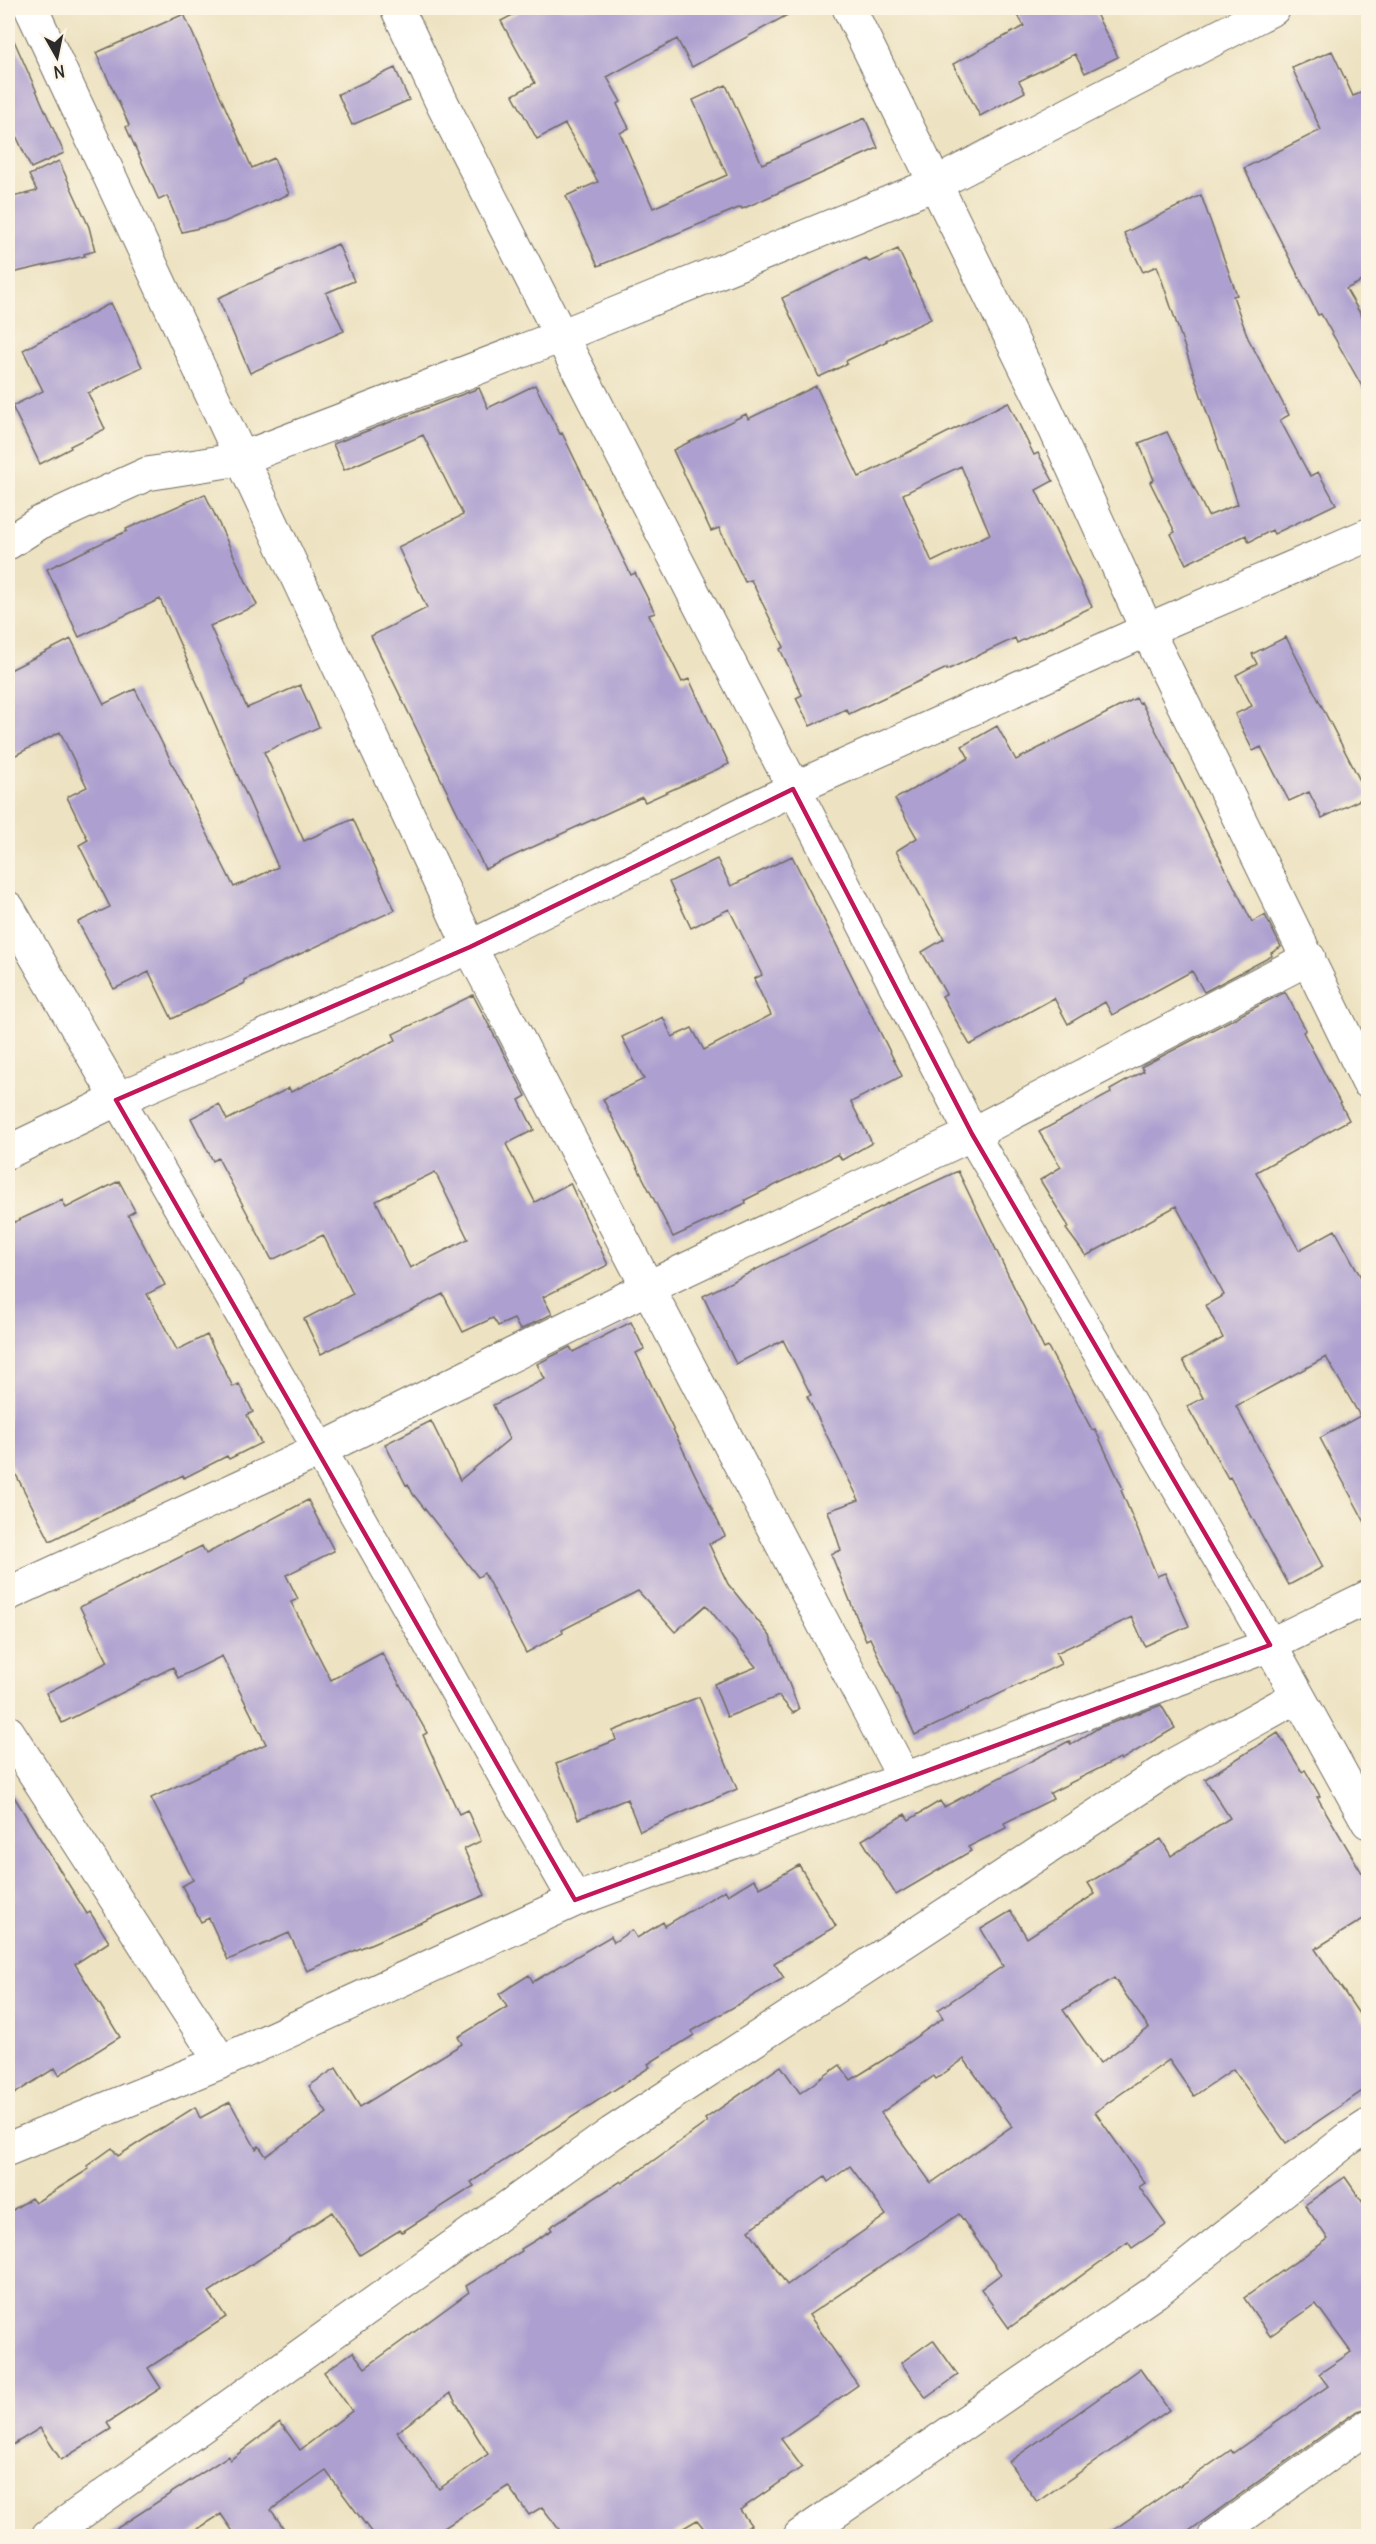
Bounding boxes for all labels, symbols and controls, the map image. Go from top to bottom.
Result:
north arrow [27,27,87,87]
text: N [52,61,66,83]

